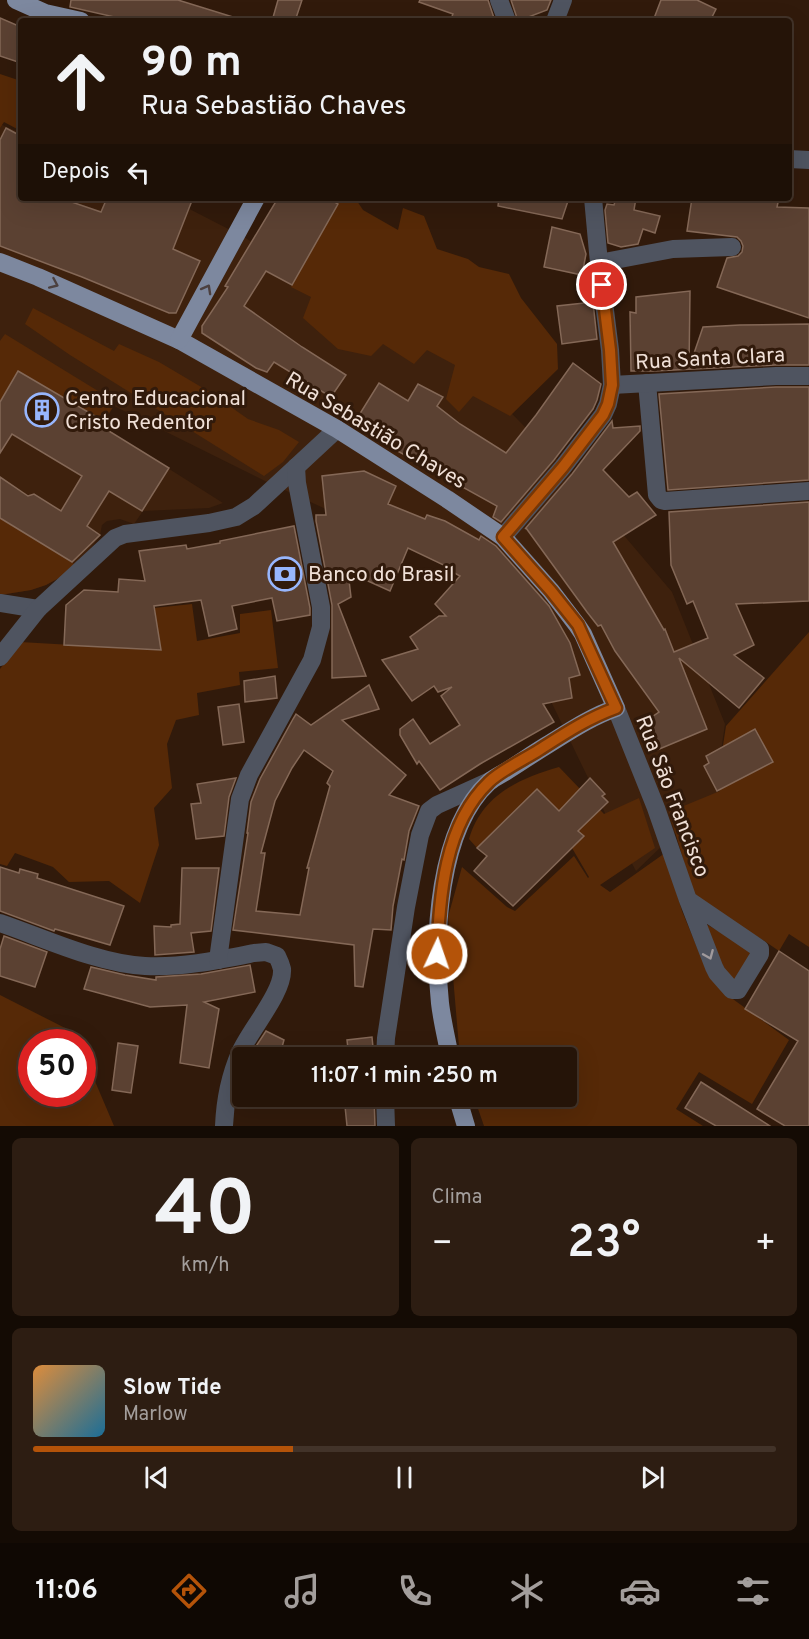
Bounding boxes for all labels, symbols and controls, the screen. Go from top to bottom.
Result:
text: 90 m [141,38,242,91]
icon: ahead [42,42,120,120]
text: Rua Sebastião Chaves [141,90,407,124]
icon: left [122,156,155,189]
text: Depois [42,159,110,186]
pin [576,259,627,310]
icon: arrive [585,268,618,301]
one-way arrow [48,277,59,289]
one-way arrow [200,285,211,295]
street label: Rua Santa Clara [635,342,786,377]
street label: Rua Sebastião Chaves [280,367,471,496]
place label: Centro Educacional Cristo Redentor [65,386,246,437]
building icon: Centro Educacional Cristo Redentor [24,392,60,428]
bank icon: Banco do Brasil [267,556,303,592]
place label: Banco do Brasil [308,562,454,589]
street label: Rua São Francisco [628,712,715,881]
position arrow [405,922,469,986]
one-way arrow [702,948,714,959]
speed limit sign: 50 [18,1029,96,1107]
text: 11:07 · 1 min · 250 m [311,1063,498,1090]
text: 40 [155,1164,256,1263]
text: Clima [432,1185,482,1211]
text: 23° [567,1216,640,1273]
text: − [432,1224,453,1266]
text: + [755,1224,776,1266]
text: km/h [181,1253,230,1279]
text: Slow Tide [123,1375,222,1402]
text: Marlow [123,1402,187,1428]
icon: previous [140,1461,173,1494]
icon: pause [388,1461,421,1494]
icon: next [636,1461,669,1494]
icon: directions [168,1570,210,1612]
icon: music [281,1570,323,1612]
icon: phone [394,1570,436,1612]
icon: climate [506,1570,548,1612]
icon: car [619,1570,661,1612]
icon: filters [732,1570,774,1612]
text: 11:06 [35,1574,98,1608]

